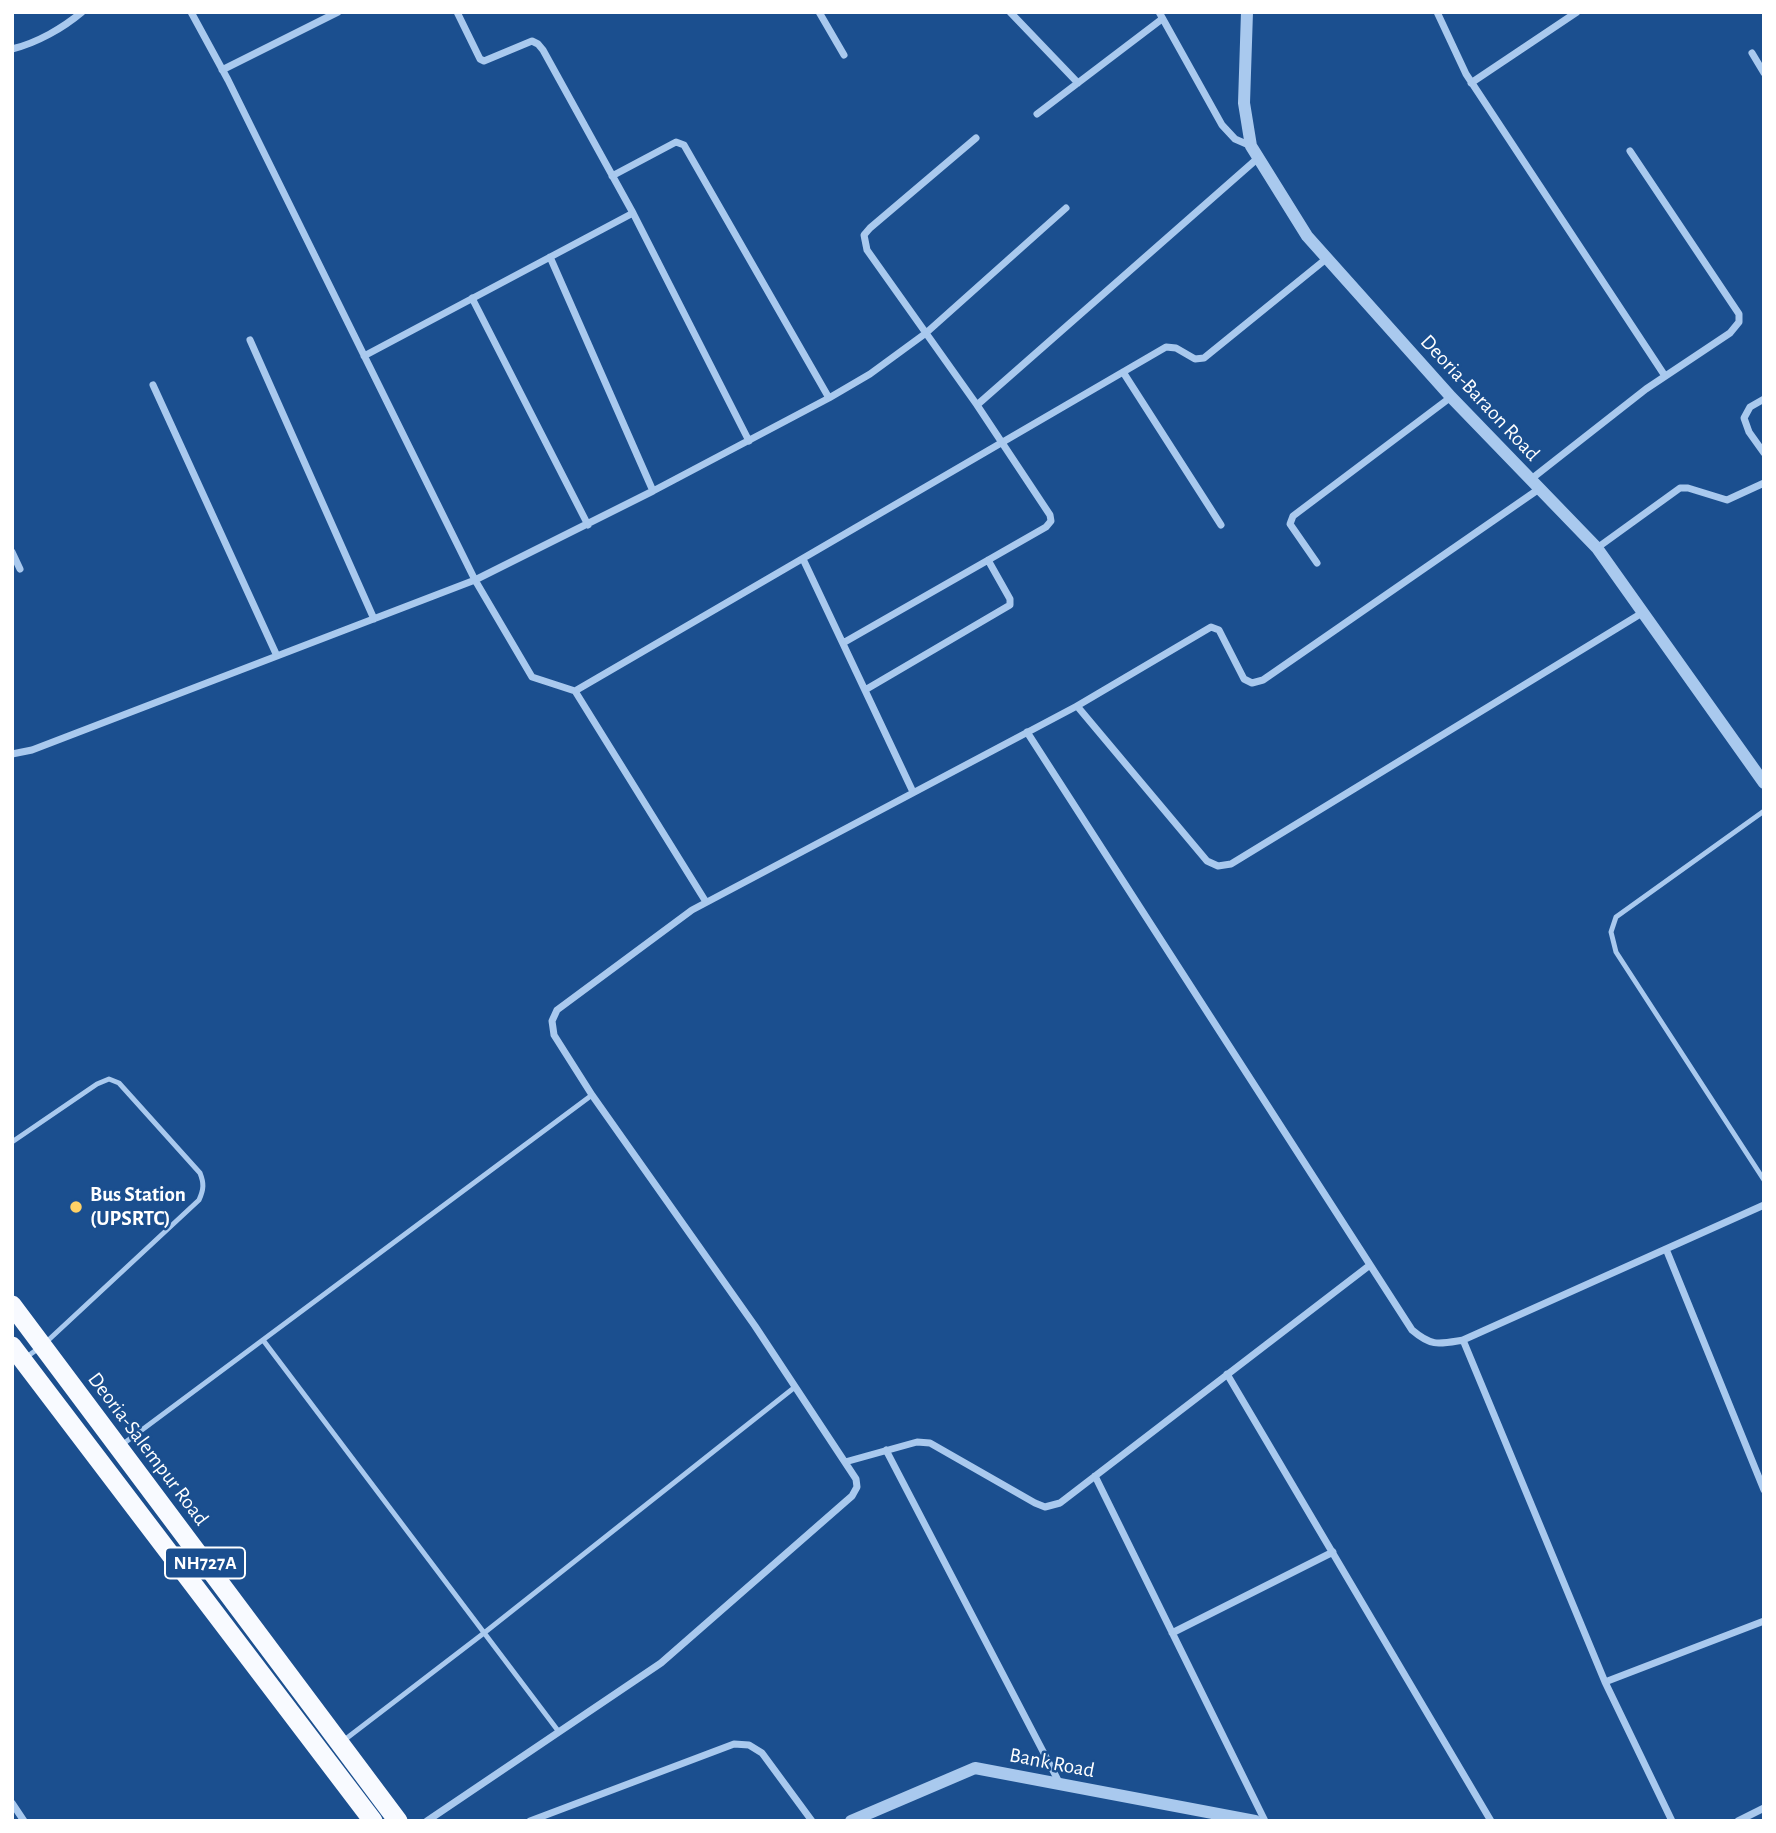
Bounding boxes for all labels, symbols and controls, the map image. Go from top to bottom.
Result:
street label: Deoria-Baraon Road [1415,329,1545,467]
place label: Bus Station (UPSRTC) [90,1182,186,1232]
marker: Bus Station (UPSRTC) [68,1199,84,1215]
street label: Deoria-Salempur Road [82,1367,214,1531]
road number: NH727A [165,1548,245,1578]
street label: Bank Road [1007,1742,1097,1784]

